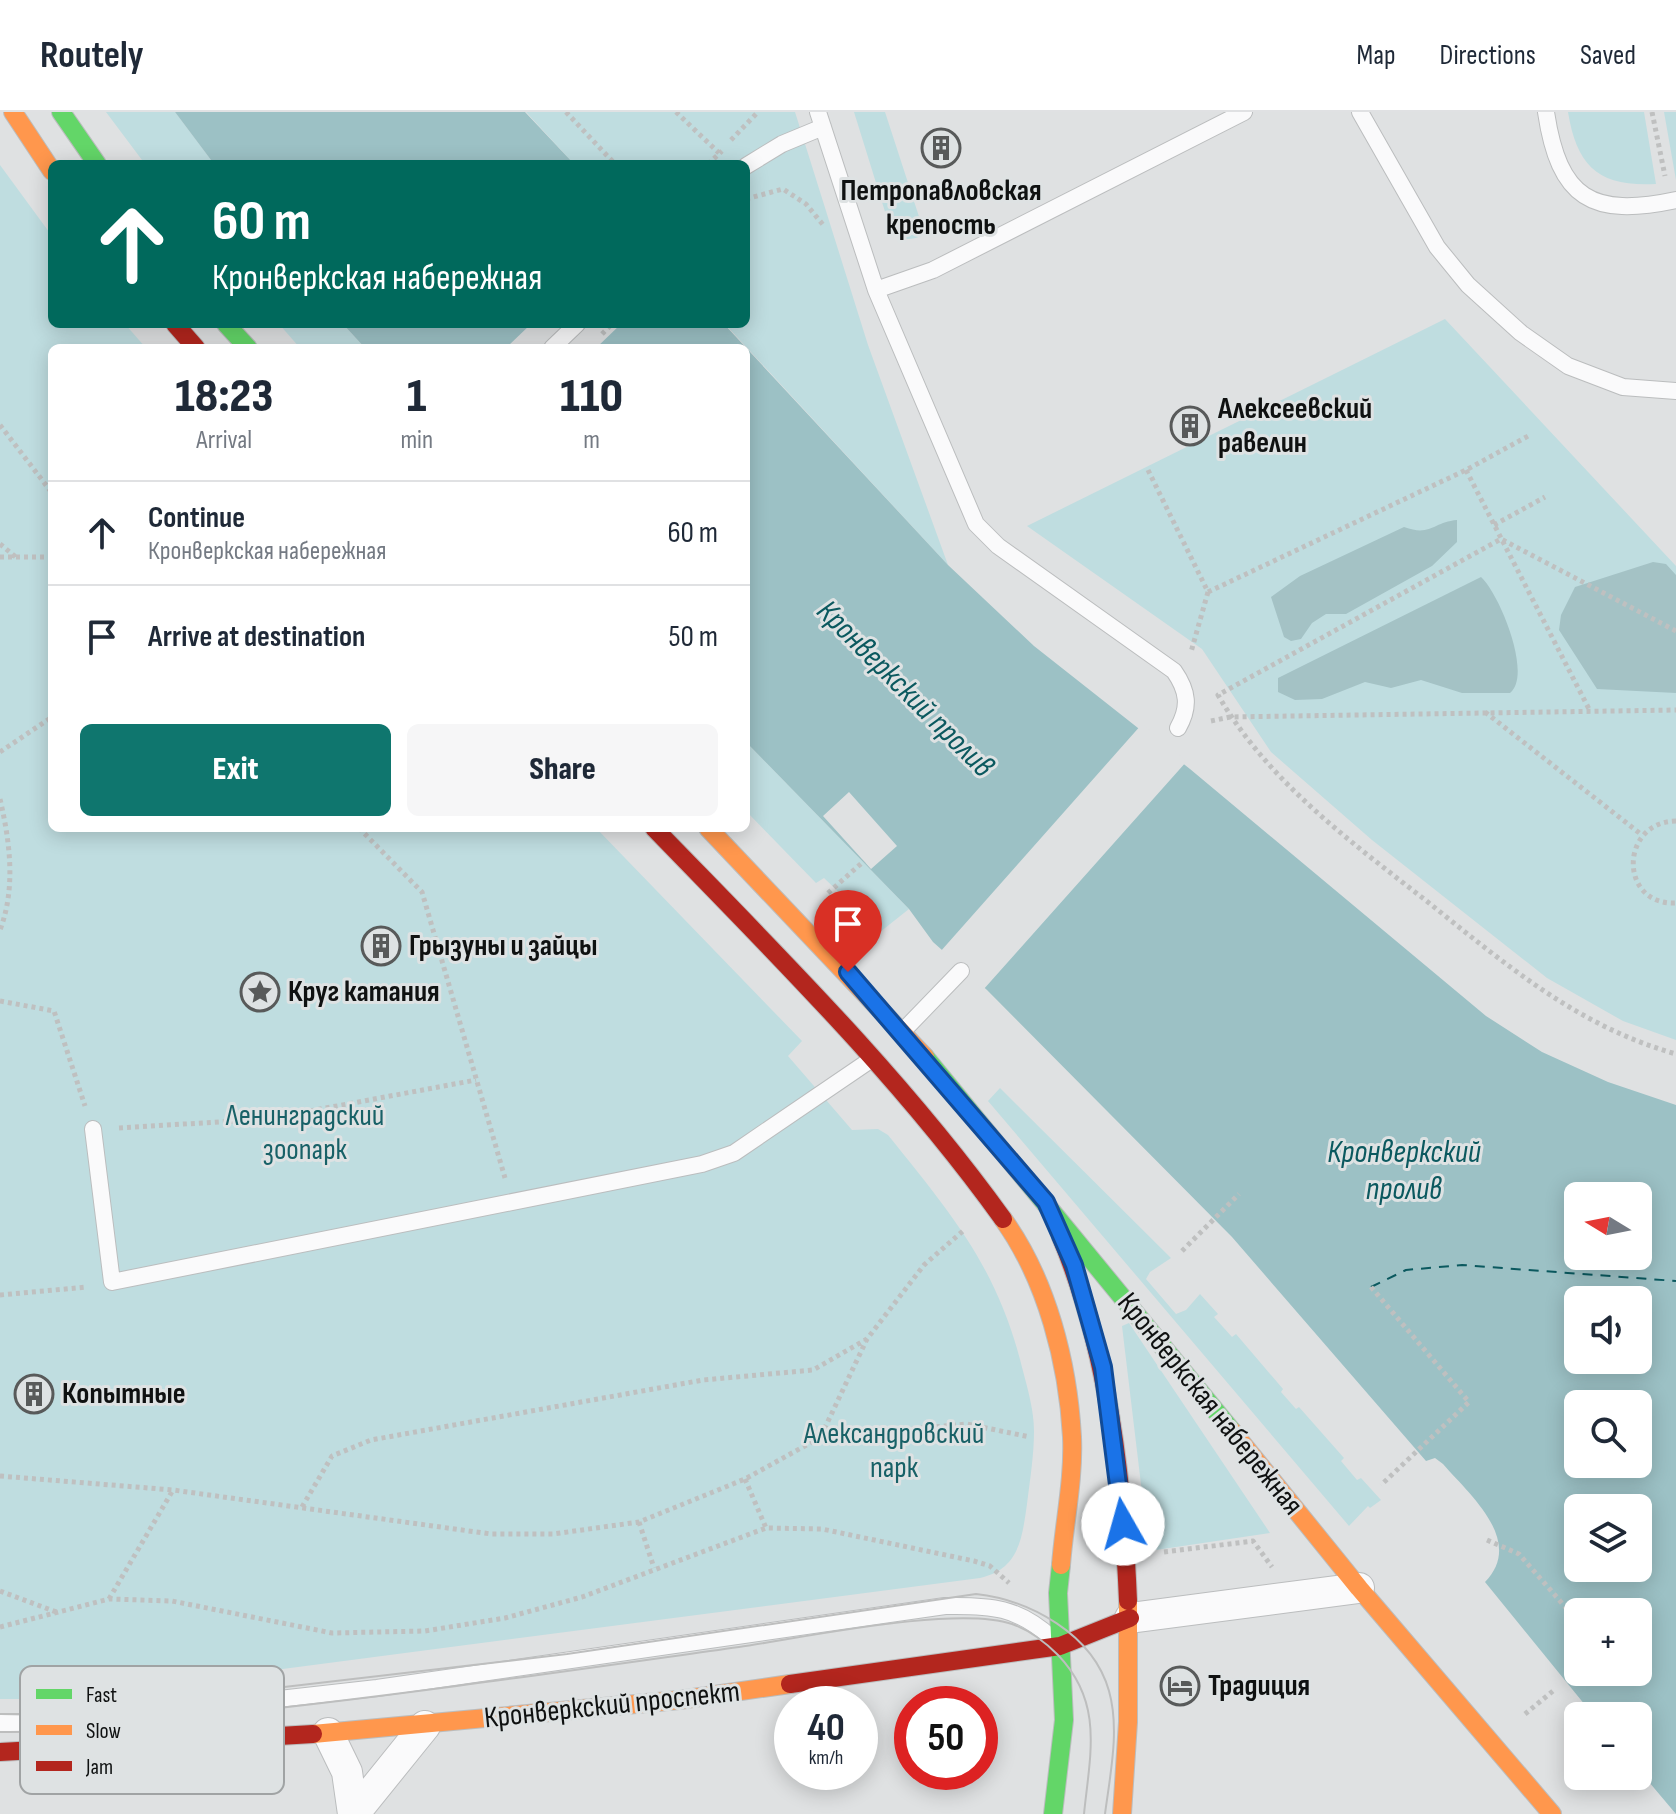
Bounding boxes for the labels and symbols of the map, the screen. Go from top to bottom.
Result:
building icon: Петропавловская крепость [920,127,962,169]
place label: Петропавловская крепость [840,173,1042,243]
place label: Алексеевский равелин [1217,391,1372,461]
building icon: Алексеевский равелин [1169,405,1211,447]
water label: Кронверкский пролив [808,592,1002,786]
pin [814,890,882,972]
building icon: Грызуны и зайцы [360,925,402,967]
place label: Грызуны и зайцы [409,928,597,964]
place icon: Круг катания [239,971,281,1013]
place label: Круг катания [288,974,440,1010]
park label: Ленинградский зоопарк [225,1098,384,1168]
water label: Кронверкский пролив [1327,1133,1481,1209]
north arrow [1564,1182,1652,1270]
street label: Кронверкская набережная [1109,1286,1311,1522]
building icon: Копытные [13,1373,55,1415]
place label: Копытные [62,1376,186,1412]
park label: Александровский парк [803,1416,984,1486]
position arrow [1081,1482,1165,1566]
hotel icon: Традиция [1159,1665,1201,1707]
legend [20,1666,284,1794]
place label: Традиция [1208,1668,1310,1704]
street label: Кронверкский проспект [482,1674,742,1736]
text: Fast [86,1682,117,1709]
speed limit sign: 50 [894,1686,998,1790]
text: Slow [86,1718,121,1745]
text: Jam [85,1754,113,1781]

